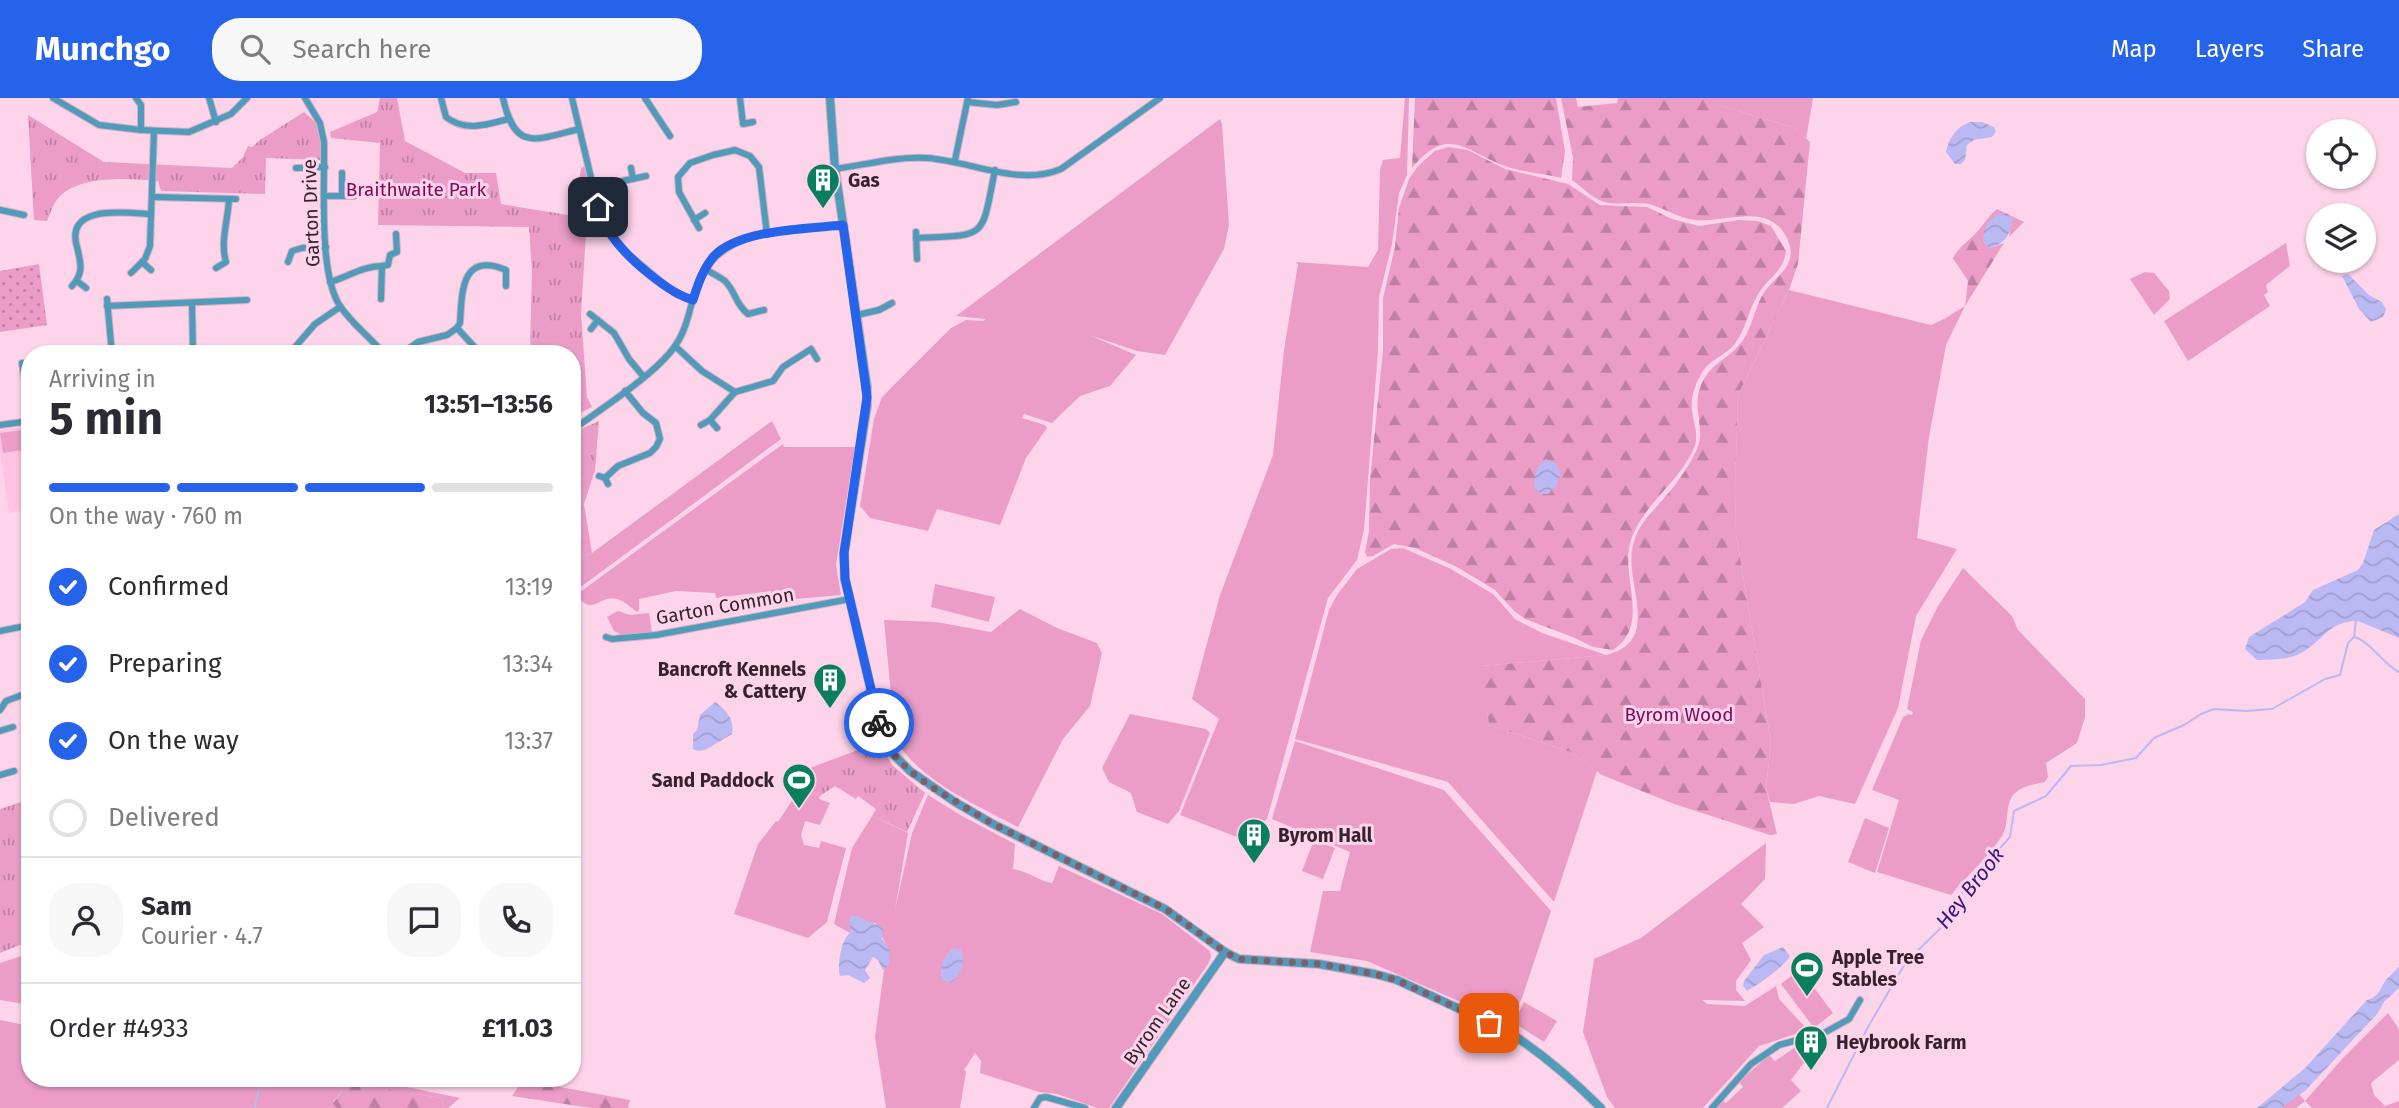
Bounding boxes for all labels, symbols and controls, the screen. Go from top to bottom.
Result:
search box [212,18,702,81]
text: Munchgo [35,29,170,69]
icon: search [236,30,274,68]
text: Search here [292,34,431,65]
text: Map [2111,35,2157,63]
text: Layers [2195,35,2264,63]
text: Share [2302,35,2364,63]
map controls [2306,119,2376,273]
button: locate [2306,119,2376,189]
street label: Garton Drive [298,159,324,267]
building icon: Gas [804,161,842,210]
place label: Gas [848,169,880,192]
pin [568,177,628,237]
park label: Braithwaite Park [346,178,486,201]
icon: home [579,188,617,226]
button: layers [2306,203,2376,273]
text: Arriving in [49,365,156,393]
text: 13:51–13:56 [424,389,553,420]
text: 5 min [49,391,163,446]
text: On the way · 760 m [49,502,243,530]
icon: check [49,568,87,606]
text: Confirmed [108,571,229,602]
text: 13:19 [505,573,553,601]
street label: Garton Common [654,583,796,629]
icon: check [49,645,87,683]
text: Preparing [108,648,221,679]
text: 13:34 [502,650,553,678]
place label: Bancroft Kennels & Cattery [658,658,806,703]
building icon: Bancroft Kennels & Cattery [811,661,849,710]
courier [844,688,914,758]
park label: Byrom Wood [1624,703,1734,726]
icon: bike [860,704,898,742]
icon: check [49,722,87,760]
text: On the way [108,725,239,756]
text: 13:37 [504,727,553,755]
sports icon: Sand Paddock [780,761,818,810]
place label: Sand Paddock [652,769,774,792]
text: Delivered [108,802,220,833]
building icon: Byrom Hall [1235,816,1273,865]
place label: Byrom Hall [1278,824,1373,847]
water label: Hey Brook [1930,842,2010,934]
button: person [49,883,123,957]
button: chat [387,883,461,957]
button: phone [479,883,553,957]
text: Sam [141,891,192,922]
text: Courier · 4.7 [141,922,263,950]
place label: Apple Tree Stables [1831,946,1924,991]
sports icon: Apple Tree Stables [1788,949,1826,998]
street label: Byrom Lane [1119,973,1195,1069]
pin [1459,993,1519,1053]
icon: bag [1470,1004,1508,1042]
text: Order #4933 [49,1013,189,1044]
text: £11.03 [482,1013,553,1044]
building icon: Heybrook Farm [1792,1023,1830,1072]
place label: Heybrook Farm [1836,1031,1967,1054]

